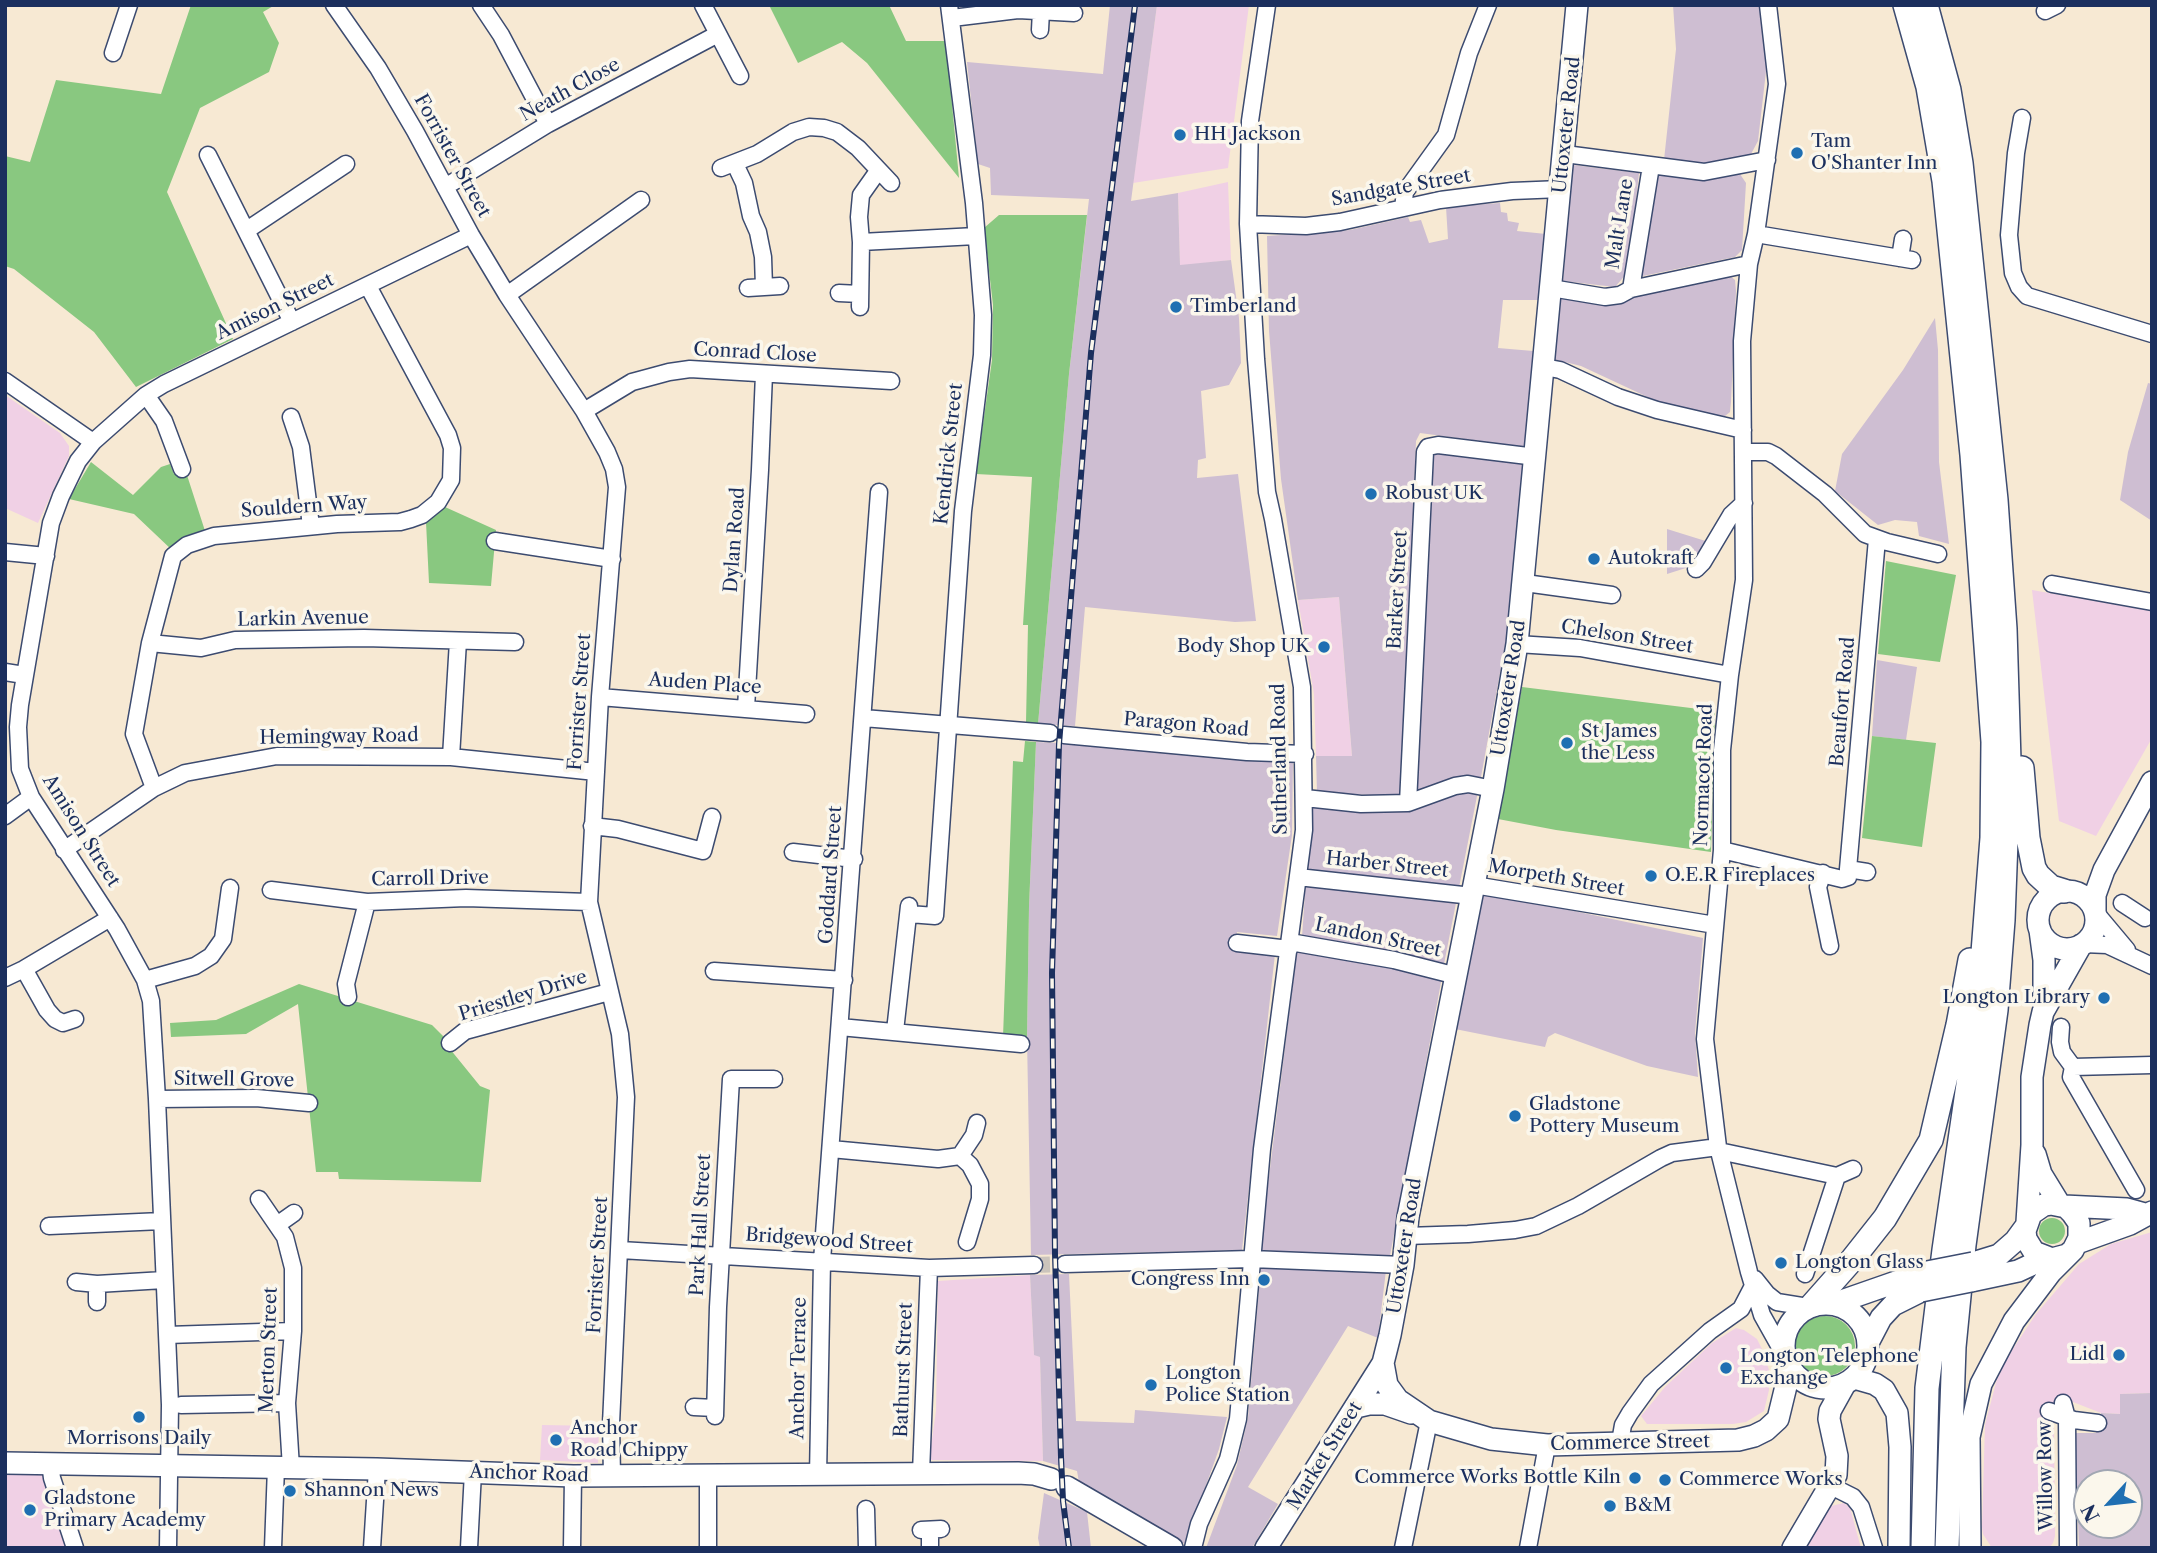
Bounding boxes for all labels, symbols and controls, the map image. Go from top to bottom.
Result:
street label: Neath Close [516,53,624,127]
street label: Uttoxeter Road [1548,55,1586,195]
street label: Forrister Street [409,90,495,222]
place label: HH Jackson [1194,124,1301,146]
marker: HH Jackson [1172,127,1188,143]
place label: Tam O'Shanter Inn [1811,131,1937,175]
marker: Tam O'Shanter Inn [1789,145,1805,161]
street label: Sandgate Street [1330,165,1472,211]
street label: Malt Lane [1602,177,1638,271]
street label: Amison Street [212,269,338,345]
place label: Timberland [1190,296,1297,318]
marker: Timberland [1168,299,1184,315]
street label: Conrad Close [693,338,817,368]
street label: Kendrick Street [930,382,968,526]
place label: Robust UK [1385,483,1483,505]
marker: Robust UK [1363,486,1379,502]
street label: Dylan Road [720,487,750,593]
street label: Souldern Way [240,491,368,523]
street label: Barker Street [1383,530,1413,650]
place label: Autokraft [1608,548,1694,570]
marker: Autokraft [1586,551,1602,567]
street label: Larkin Avenue [237,606,369,632]
street label: Chelson Street [1559,615,1695,659]
street label: Uttoxeter Road [1487,618,1531,758]
street label: Forrister Street [564,633,596,771]
place label: Body Shop UK [1177,636,1310,658]
street label: Beaufort Road [1826,636,1860,768]
marker: Body Shop UK [1316,639,1332,655]
street label: Auden Place [648,669,762,699]
street label: Sutherland Road [1267,683,1293,835]
street label: Normacot Road [1690,703,1718,847]
street label: Paragon Road [1122,708,1250,742]
place label: St James the Less [1581,721,1657,765]
street label: Hemingway Road [259,724,419,750]
marker: St James the Less [1559,735,1575,751]
street label: Amison Street [37,771,125,891]
street label: Goddard Street [815,805,847,945]
street label: Harber Street [1325,847,1449,883]
street label: Morpeth Street [1486,855,1626,901]
place label: O.E.R Fireplaces [1665,865,1815,887]
street label: Carroll Drive [371,867,489,891]
marker: O.E.R Fireplaces [1643,868,1659,884]
street label: Landon Street [1313,914,1443,962]
street label: Priestley Drive [456,966,590,1026]
place label: Longton Library [1942,987,2090,1009]
marker: Longton Library [2096,990,2112,1006]
street label: Sitwell Grove [173,1068,295,1092]
place label: Gladstone Pottery Museum [1529,1094,1679,1138]
marker: Gladstone Pottery Museum [1507,1108,1523,1124]
street label: Park Hall Street [686,1153,716,1297]
street label: Uttoxeter Road [1383,1176,1427,1316]
street label: Forrister Street [583,1196,613,1334]
street label: Bridgewood Street [744,1224,914,1258]
place label: Longton Glass [1795,1252,1924,1274]
marker: Longton Glass [1773,1255,1789,1271]
place label: Congress Inn [1131,1269,1250,1291]
marker: Congress Inn [1256,1272,1272,1288]
street label: Merton Street [255,1286,283,1414]
street label: Anchor Terrace [786,1297,812,1439]
street label: Bathurst Street [890,1302,918,1438]
place label: Lidl [2070,1344,2105,1366]
place label: Longton Telephone Exchange [1740,1346,1918,1390]
marker: Lidl [2111,1347,2127,1363]
marker: Longton Telephone Exchange [1718,1360,1734,1376]
place label: Longton Police Station [1165,1363,1290,1407]
marker: Longton Police Station [1143,1377,1159,1393]
street label: Market Street [1283,1398,1367,1514]
marker: Morrisons Daily [131,1409,147,1425]
place label: Anchor Road Chippy [570,1418,688,1462]
street label: Willow Row [2034,1421,2058,1531]
place label: Morrisons Daily [67,1428,211,1450]
street label: Commerce Street [1550,1430,1710,1456]
marker: Anchor Road Chippy [548,1432,564,1448]
street label: Anchor Road [469,1461,589,1487]
place label: Commerce Works Bottle Kiln [1354,1467,1621,1489]
place label: Commerce Works [1679,1469,1843,1491]
north arrow [2073,1469,2143,1539]
marker: Commerce Works Bottle Kiln [1627,1470,1643,1486]
marker: Commerce Works [1657,1472,1673,1488]
place label: Shannon News [304,1480,439,1502]
marker: Shannon News [282,1483,298,1499]
place label: Gladstone Primary Academy [44,1488,205,1532]
place label: B&M [1624,1495,1672,1517]
marker: B&M [1602,1498,1618,1514]
text: N [2077,1500,2105,1525]
marker: Gladstone Primary Academy [22,1502,38,1518]

